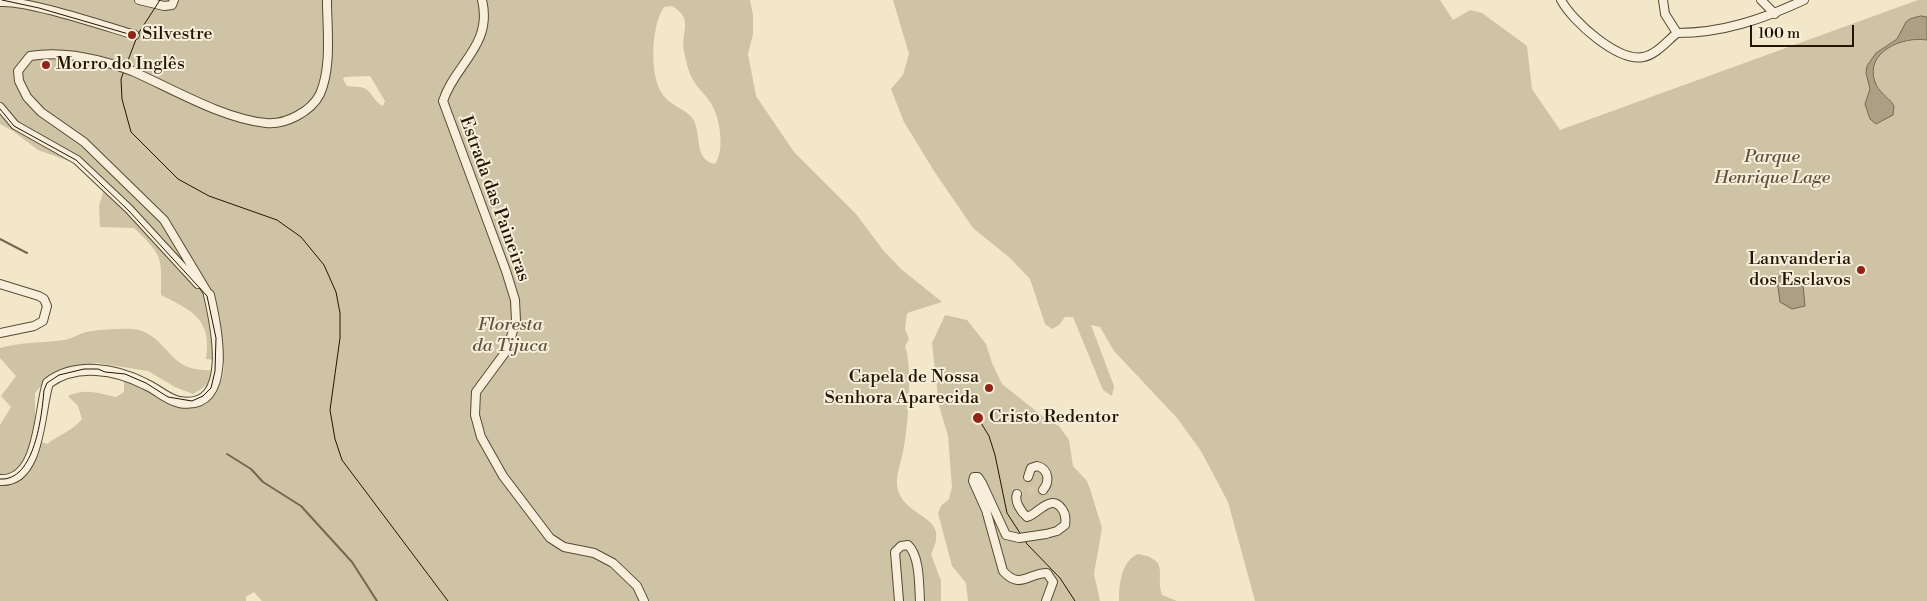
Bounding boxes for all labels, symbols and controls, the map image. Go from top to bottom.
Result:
scale bar [1752,15,1856,47]
place label: Silvestre [142,24,213,46]
text: 100 m [1758,24,1800,43]
marker: Silvestre [126,29,138,41]
place label: Morro do Inglês [56,54,185,76]
marker: Morro do Inglês [40,59,52,71]
street label: Estrada das Paineiras [454,113,534,285]
park label: Parque Henrique Lage [1714,147,1830,190]
place label: Lanvanderia dos Esclavos [1748,249,1851,292]
marker: Lanvanderia dos Esclavos [1855,264,1867,276]
park label: Floresta da Tijuca [472,315,548,358]
place label: Capela de Nossa Senhora Aparecida [825,367,979,409]
marker: Capela de Nossa Senhora Aparecida [983,382,995,394]
place label: Cristo Redentor [989,407,1119,429]
marker: Cristo Redentor [971,411,985,425]

